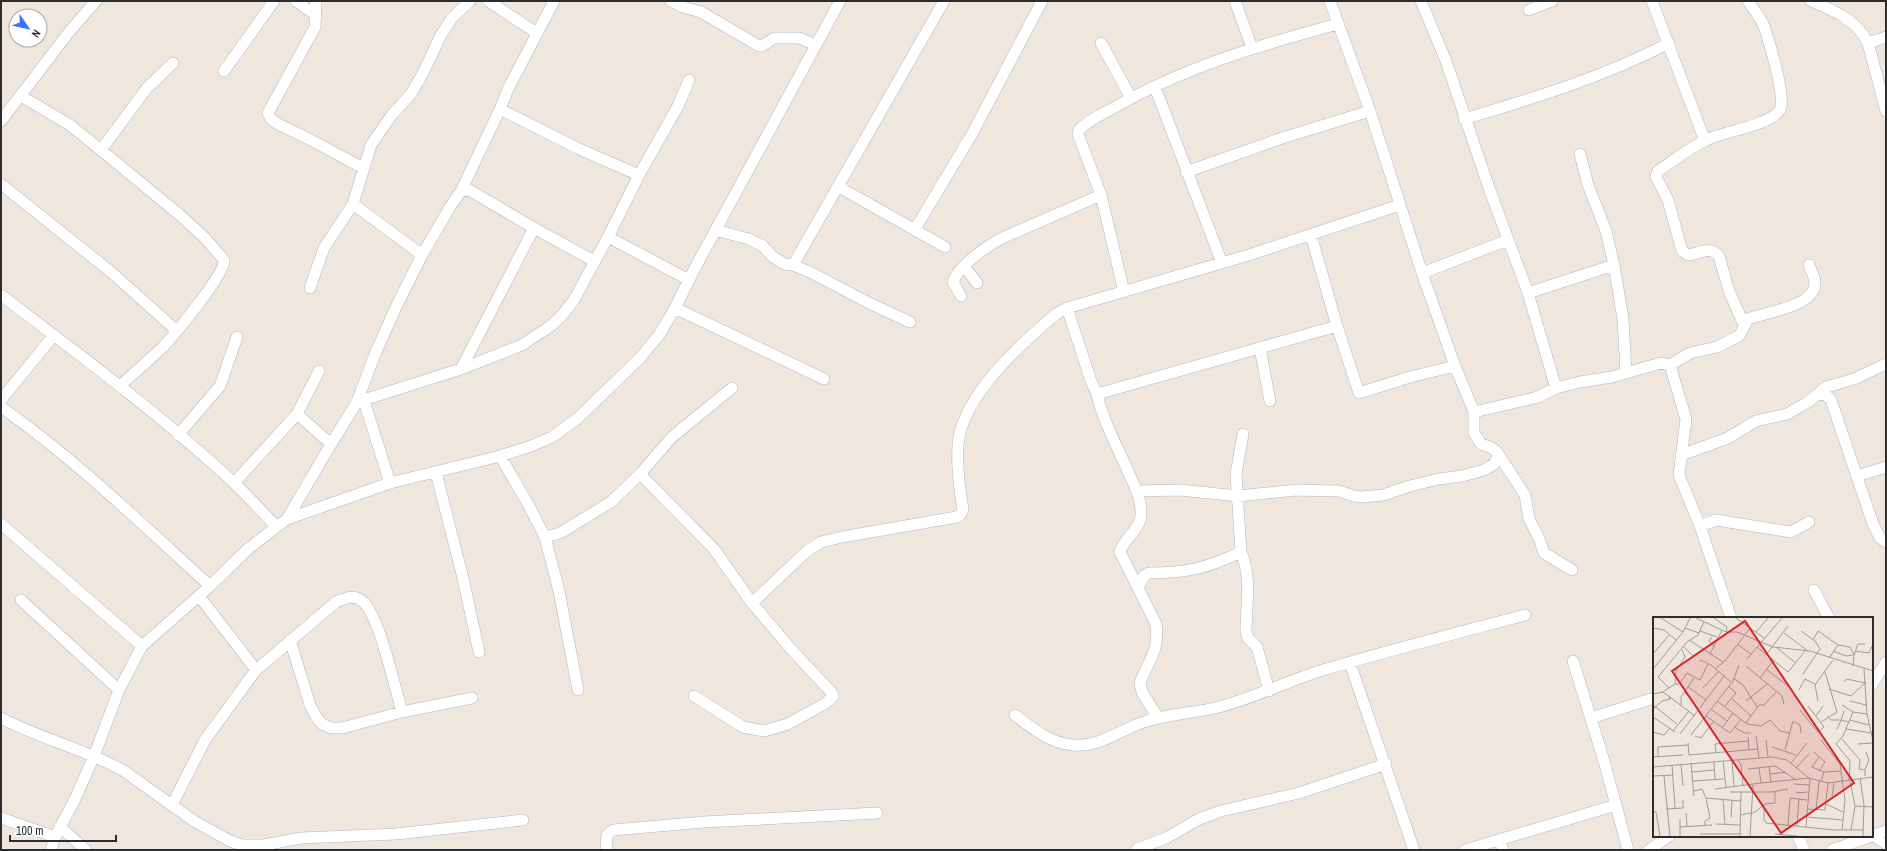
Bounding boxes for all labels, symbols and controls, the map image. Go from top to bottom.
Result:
north arrow [8,8,48,48]
text: N [29,27,44,40]
inset map [1653,617,1873,837]
scale bar [10,817,116,843]
text: 100 m [16,823,43,839]

